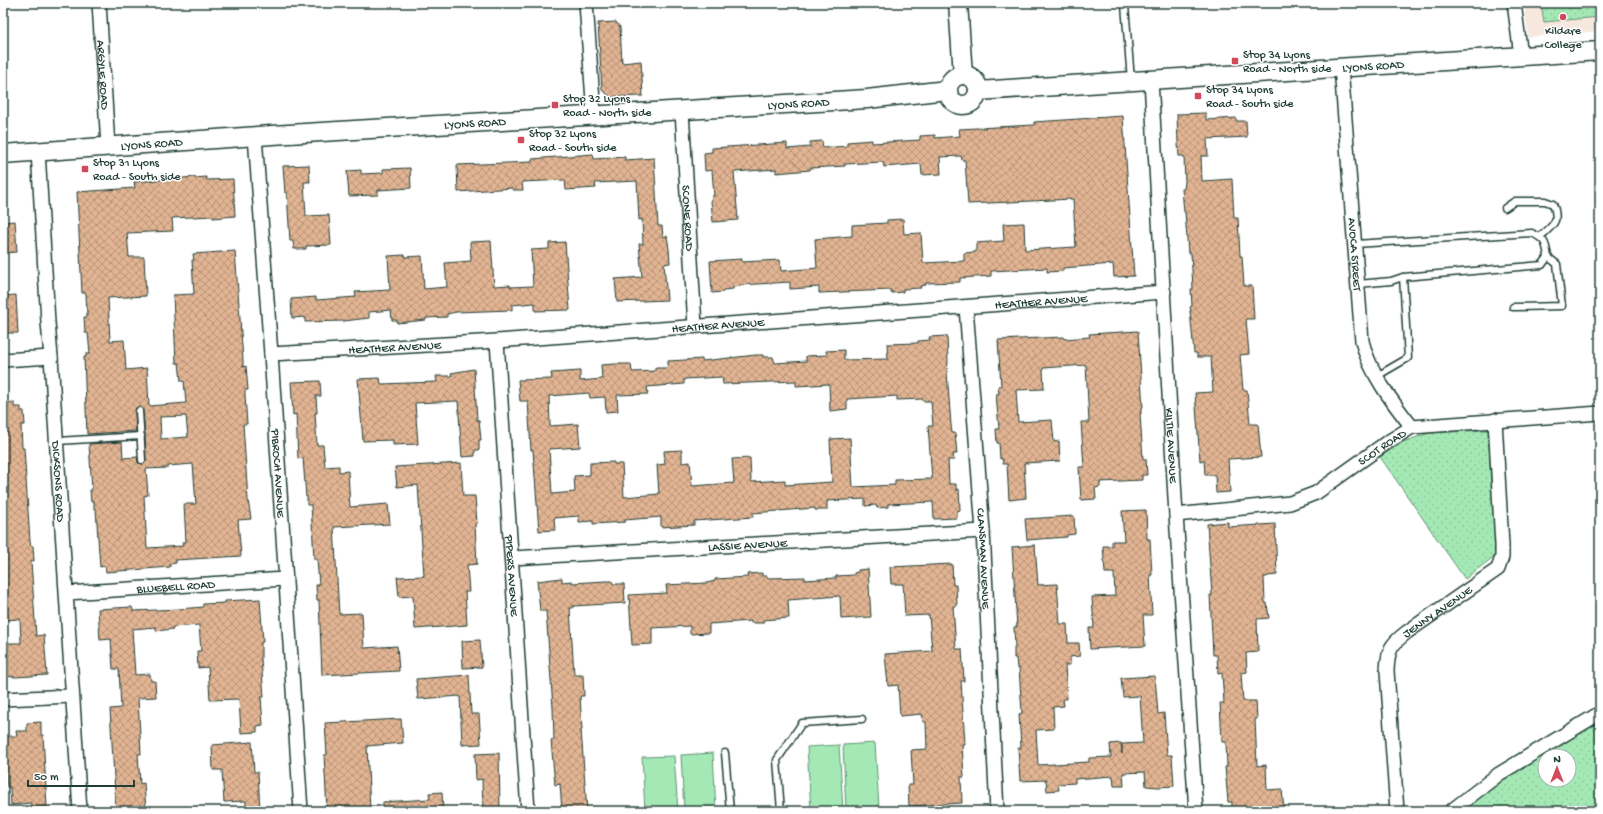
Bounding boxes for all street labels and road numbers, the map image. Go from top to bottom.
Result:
street label: ARGYLE ROAD [92,40,111,110]
street label: LYONS ROAD [1342,59,1405,77]
street label: LYONS ROAD [767,96,830,114]
street label: LYONS ROAD [444,116,507,134]
street label: LYONS ROAD [120,136,183,155]
street label: SCONE ROAD [677,185,695,251]
street label: AVOCA STREET [1344,217,1363,293]
street label: HEATHER AVENUE [994,293,1089,313]
street label: HEATHER AVENUE [671,316,766,337]
street label: HEATHER AVENUE [348,339,442,359]
street label: KILTIE AVENUE [1161,408,1179,484]
street label: PIBROCH AVENUE [267,427,287,519]
street label: SCOT ROAD [1356,427,1410,470]
street label: DICKSONS ROAD [47,439,67,523]
street label: CLANSMAN AVENUE [972,508,992,610]
street label: PIPERS AVENUE [501,533,520,617]
street label: LASSIE AVENUE [708,537,788,556]
street label: BLUEBELL ROAD [135,578,216,598]
street label: JENNY AVENUE [1401,584,1476,642]

